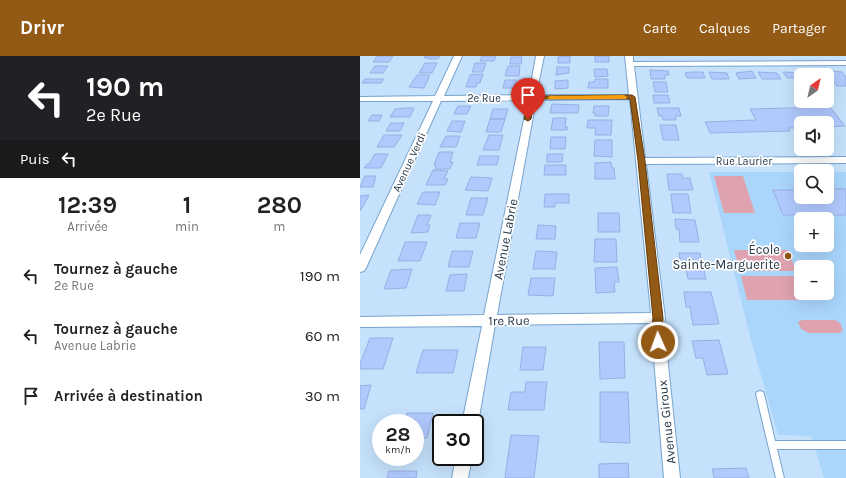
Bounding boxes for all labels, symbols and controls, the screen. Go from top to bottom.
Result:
text: Drivr [20,17,64,39]
text: Carte [643,20,677,37]
text: Calques [699,20,750,37]
text: Partager [772,20,826,37]
north arrow [794,68,834,108]
map controls [794,68,834,300]
text: 190 m [86,70,164,103]
icon: left [20,72,72,124]
pin [511,78,545,119]
icon: arrive [517,84,539,106]
street label: 2e Rue [467,92,501,105]
text: 2e Rue [86,104,141,126]
button: sound [794,116,834,156]
street label: Avenue Verdi [390,130,429,194]
icon: left [58,148,80,170]
text: Puis [20,150,50,168]
street label: Rue Laurier [716,155,772,168]
button: search [794,164,834,204]
text: 12:39 [58,191,117,219]
text: 1 [183,191,191,219]
text: 280 [257,191,302,219]
street label: Avenue Labrie [490,197,521,281]
button: + [794,212,834,252]
text: Arrivée [67,219,108,234]
text: min [175,219,199,234]
text: m [273,219,286,234]
place label: École Sainte-Marguerite [672,240,780,272]
marker: École Sainte-Marguerite [783,251,793,261]
text: Tournez à gauche [54,260,178,278]
button: − [794,260,834,300]
icon: left [20,265,42,287]
text: 190 m [300,267,340,285]
text: 2e Rue [54,278,94,293]
street label: 1re Rue [488,313,530,328]
text: Tournez à gauche [54,320,178,338]
position arrow [637,321,679,363]
icon: left [20,325,42,347]
text: 60 m [305,327,340,345]
text: Avenue Labrie [54,338,136,353]
street label: Avenue Giroux [655,379,678,465]
icon: arrive [20,385,42,407]
text: Arrivée à destination [54,387,203,405]
text: 30 m [305,387,340,405]
speed limit sign: 30 [432,414,484,466]
text: 28 [385,423,411,446]
text: km/h [385,444,411,456]

